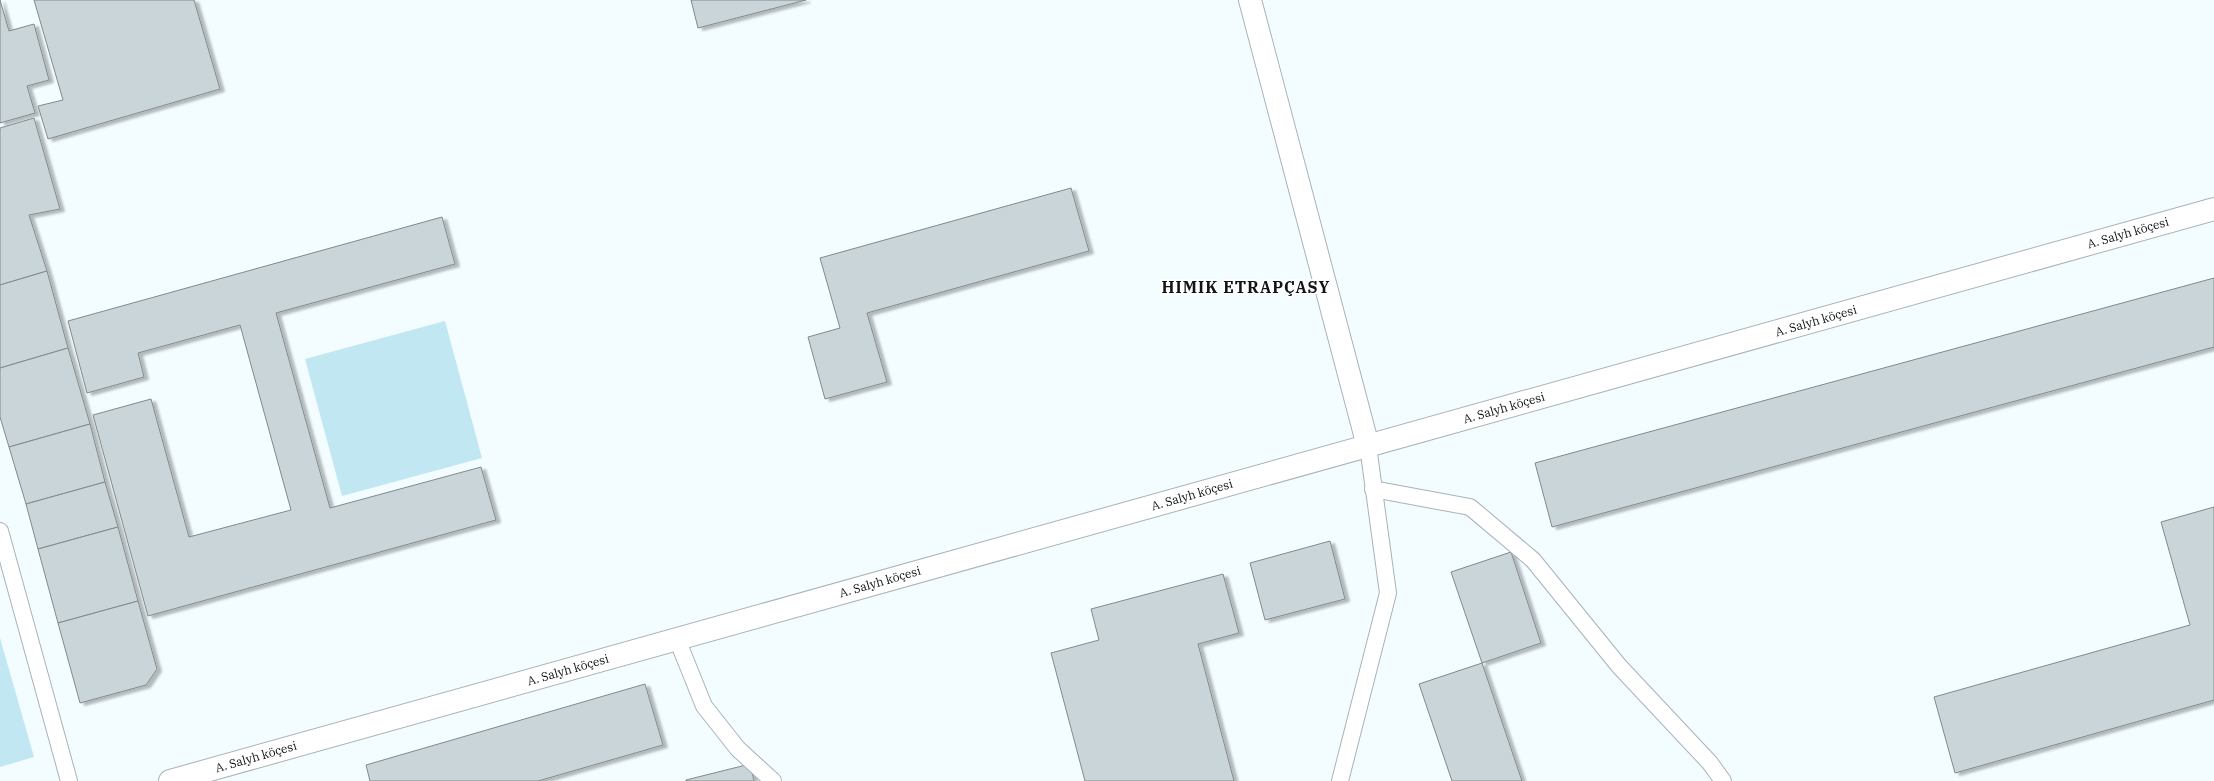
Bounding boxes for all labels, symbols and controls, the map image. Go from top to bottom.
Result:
street label: A. Salyh köçesi [2085,214,2171,251]
district label: HIMIK ETRAPÇASY [1162,277,1330,297]
street label: A. Salyh köçesi [1773,302,1859,339]
street label: A. Salyh köçesi [1461,389,1547,426]
street label: A. Salyh köçesi [1149,476,1235,513]
street label: A. Salyh köçesi [837,563,923,600]
street label: A. Salyh köçesi [525,651,611,688]
street label: A. Salyh köçesi [213,738,299,775]

